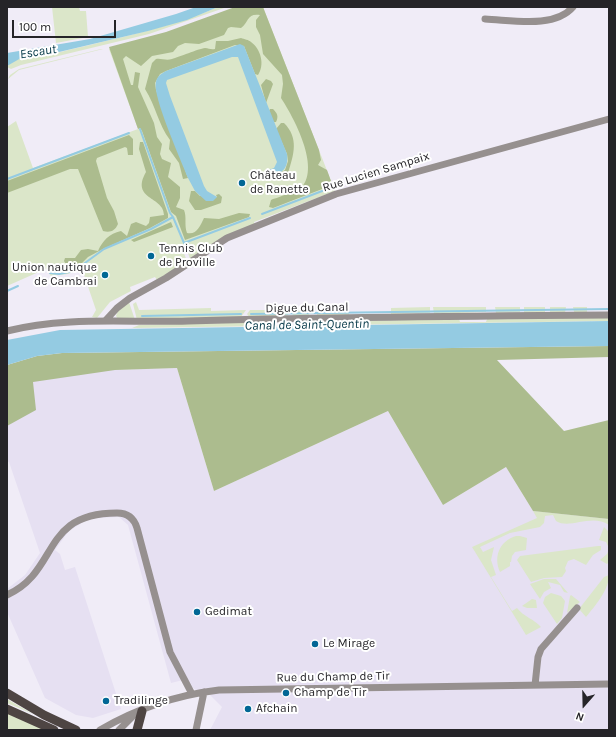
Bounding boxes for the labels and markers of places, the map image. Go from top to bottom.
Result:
place label: Château de Ranette [250,169,309,197]
marker: Château de Ranette [237,178,247,188]
place label: Tennis Club de Proville [159,242,223,270]
marker: Tennis Club de Proville [146,251,156,261]
place label: Union nautique de Cambrai [12,261,97,289]
marker: Union nautique de Cambrai [100,270,110,280]
place label: Gedimat [205,605,252,619]
marker: Gedimat [192,607,202,617]
place label: Le Mirage [323,637,375,651]
marker: Le Mirage [310,639,320,649]
place label: Champ de Tir [294,686,366,700]
marker: Champ de Tir [281,688,291,698]
place label: Tradilinge [114,694,168,708]
marker: Tradilinge [101,696,111,706]
place label: Afchain [256,702,298,716]
marker: Afchain [243,704,253,714]

